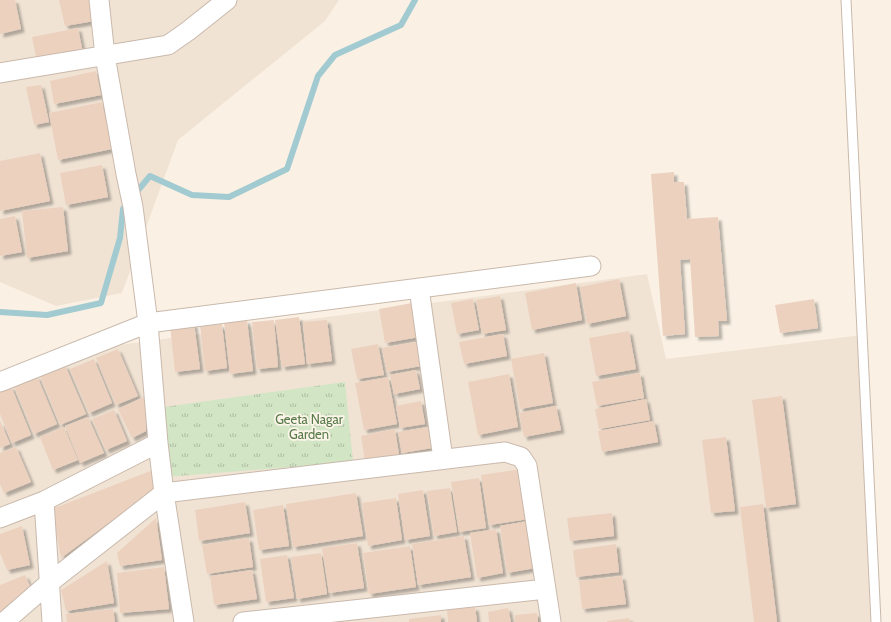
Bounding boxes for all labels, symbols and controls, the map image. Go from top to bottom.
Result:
park label: Geeta Nagar Garden [275,411,344,442]

